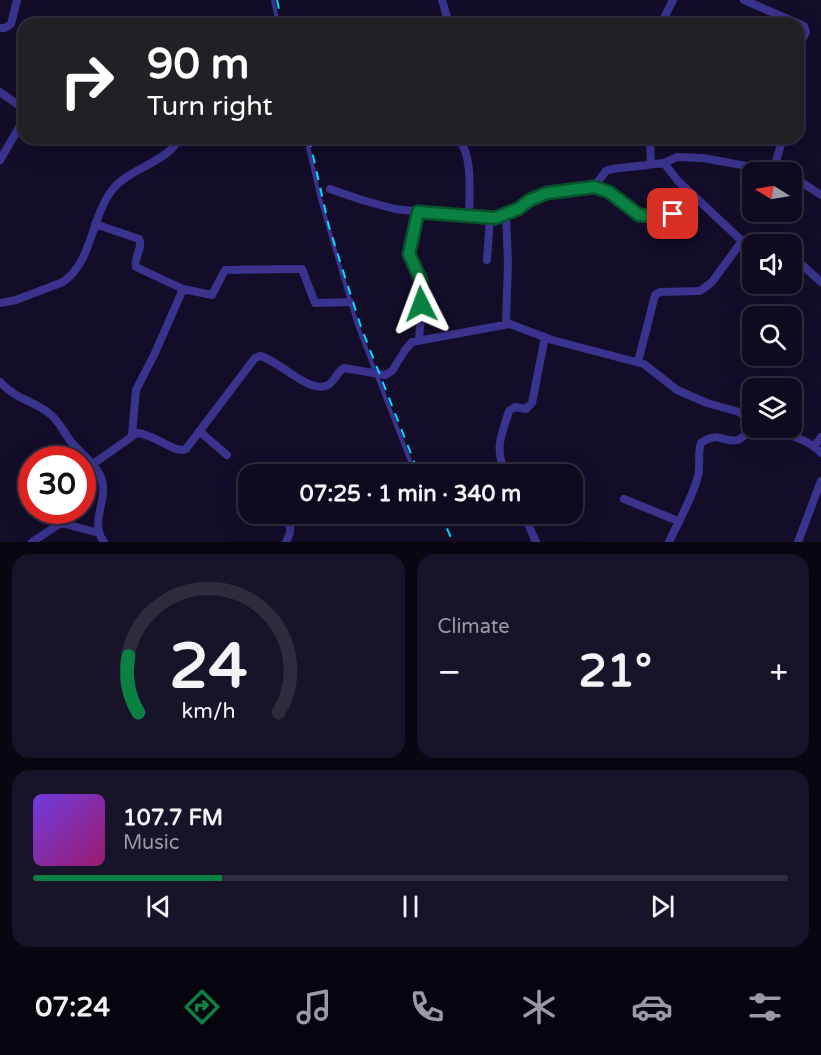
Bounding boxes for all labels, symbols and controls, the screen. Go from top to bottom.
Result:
text: 90 m [147,39,249,90]
icon: right [48,42,126,120]
text: Turn right [147,90,273,123]
north arrow [742,162,802,222]
map controls [742,162,802,438]
pin [647,188,698,239]
icon: arrive [656,197,689,230]
button: sound [742,234,802,294]
position arrow [389,272,453,336]
button: search [742,306,802,366]
button: layers [742,378,802,438]
speed limit sign: 30 [18,446,96,524]
text: 07:25 · 1 min · 340 m [300,481,521,507]
text: Climate [438,615,510,639]
text: 24 [169,630,247,705]
text: 21° [578,645,652,699]
text: − [438,653,461,692]
text: + [769,653,788,692]
text: km/h [181,698,235,724]
text: 107.7 FM [123,805,223,831]
text: Music [123,831,179,855]
icon: previous [142,890,175,923]
icon: pause [394,890,427,923]
icon: next [646,890,679,923]
icon: directions [181,986,223,1028]
icon: music [293,986,335,1028]
icon: phone [406,986,448,1028]
icon: climate [518,986,560,1028]
icon: car [631,986,673,1028]
icon: filters [744,986,786,1028]
text: 07:24 [35,991,110,1024]

